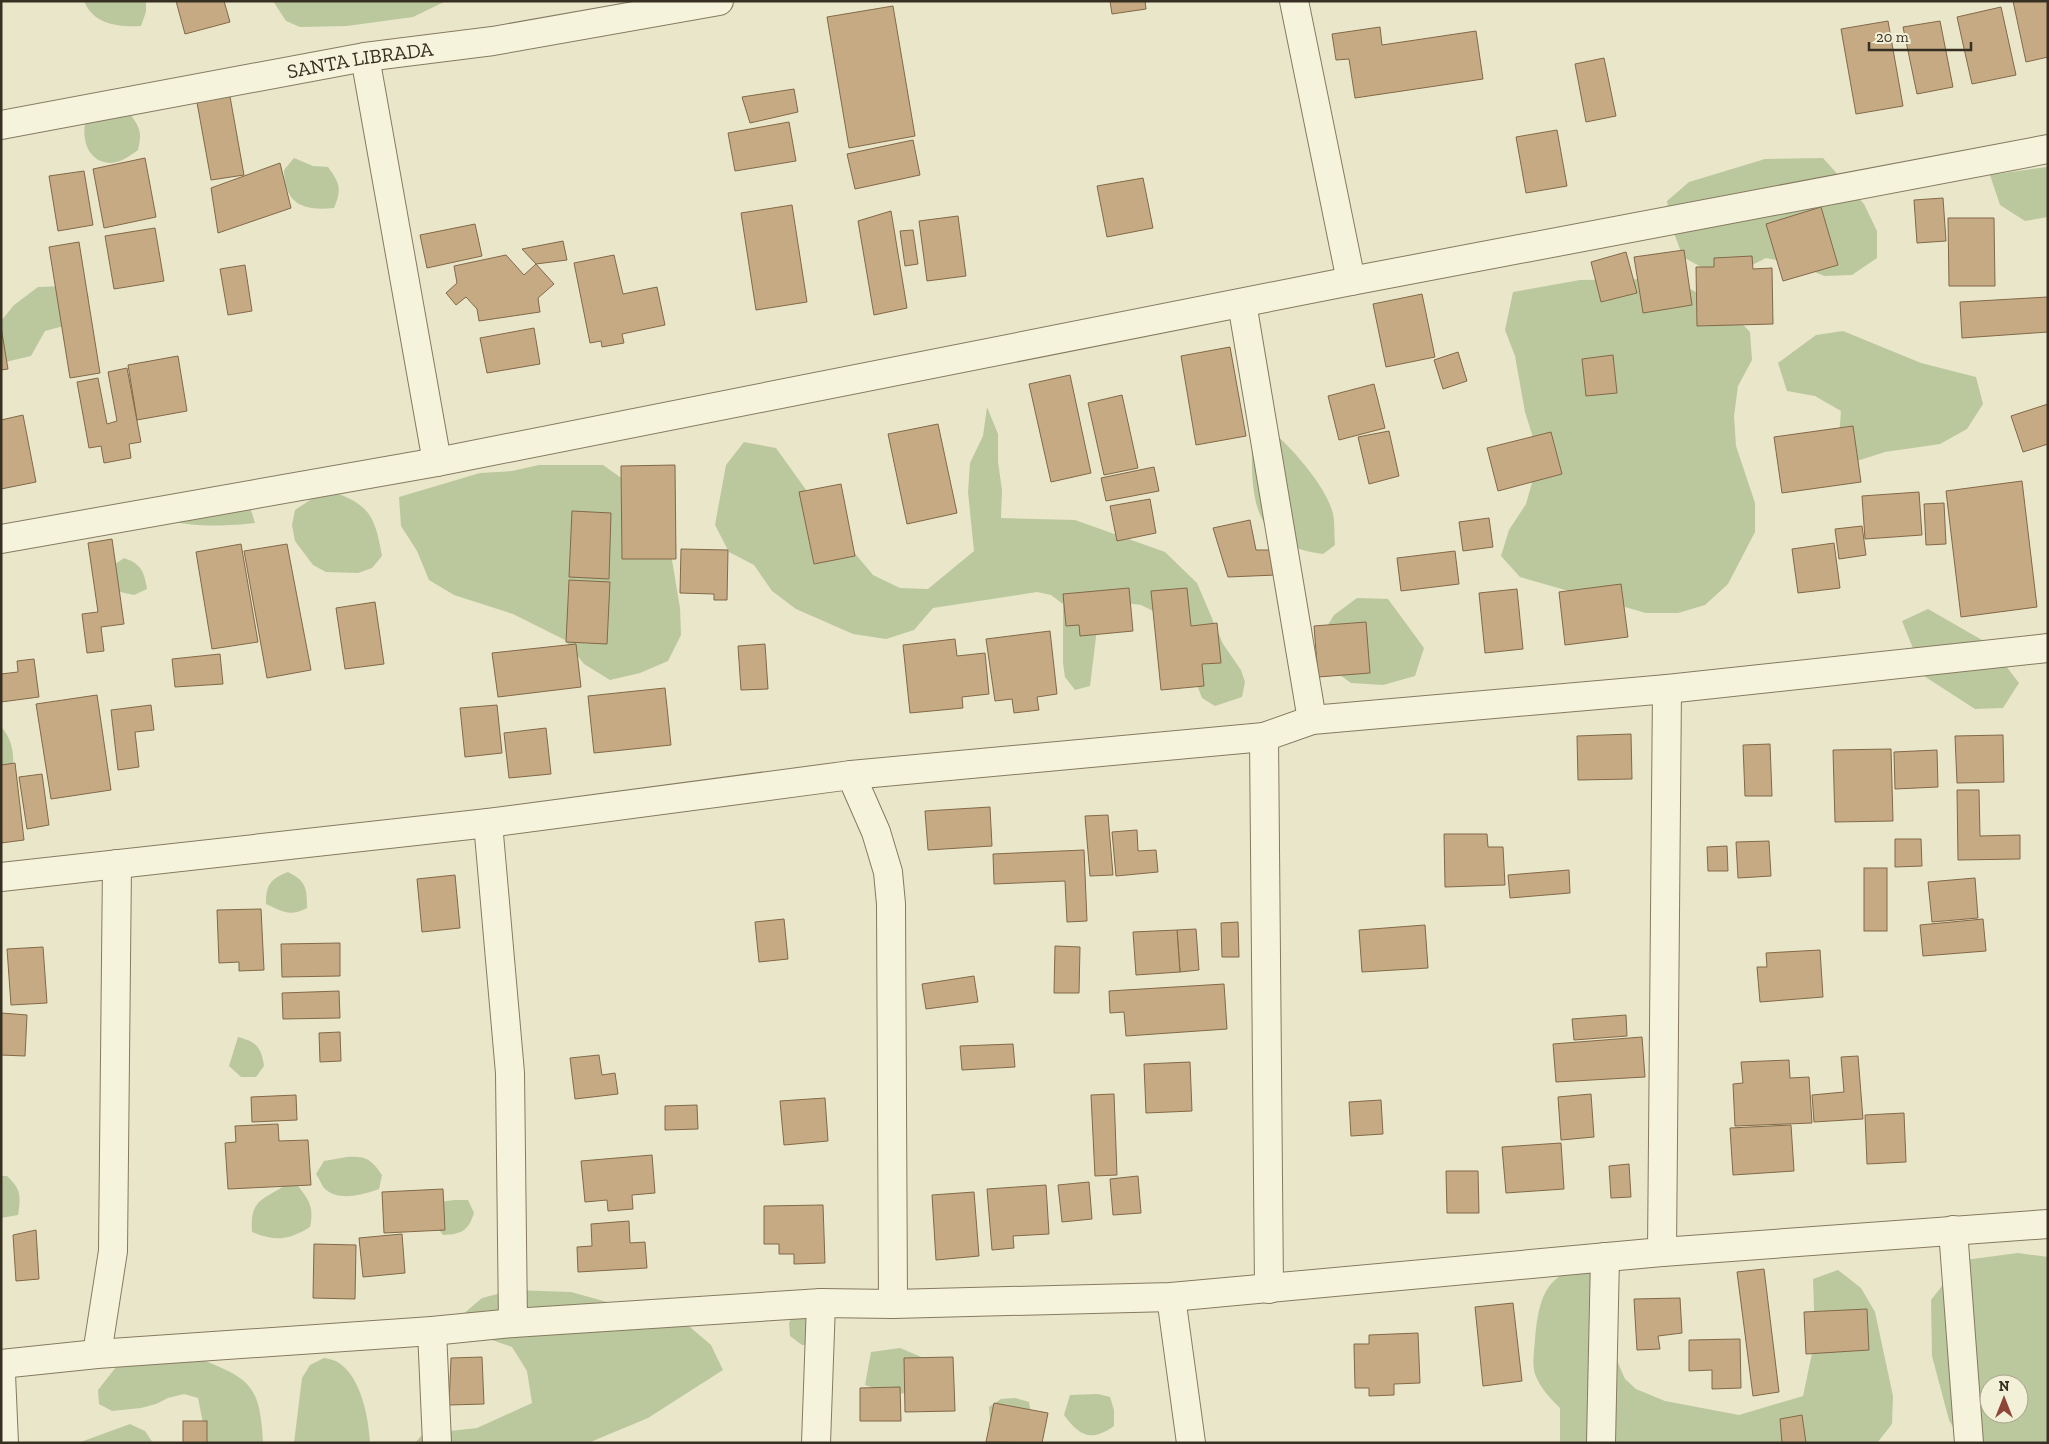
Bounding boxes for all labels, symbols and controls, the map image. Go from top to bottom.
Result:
scale bar [1869,20,1972,52]
text: 20 m [1876,28,1909,46]
street label: SANTA LIBRADA [285,36,435,83]
north arrow [1979,1374,2029,1424]
text: N [1999,1378,2010,1395]

